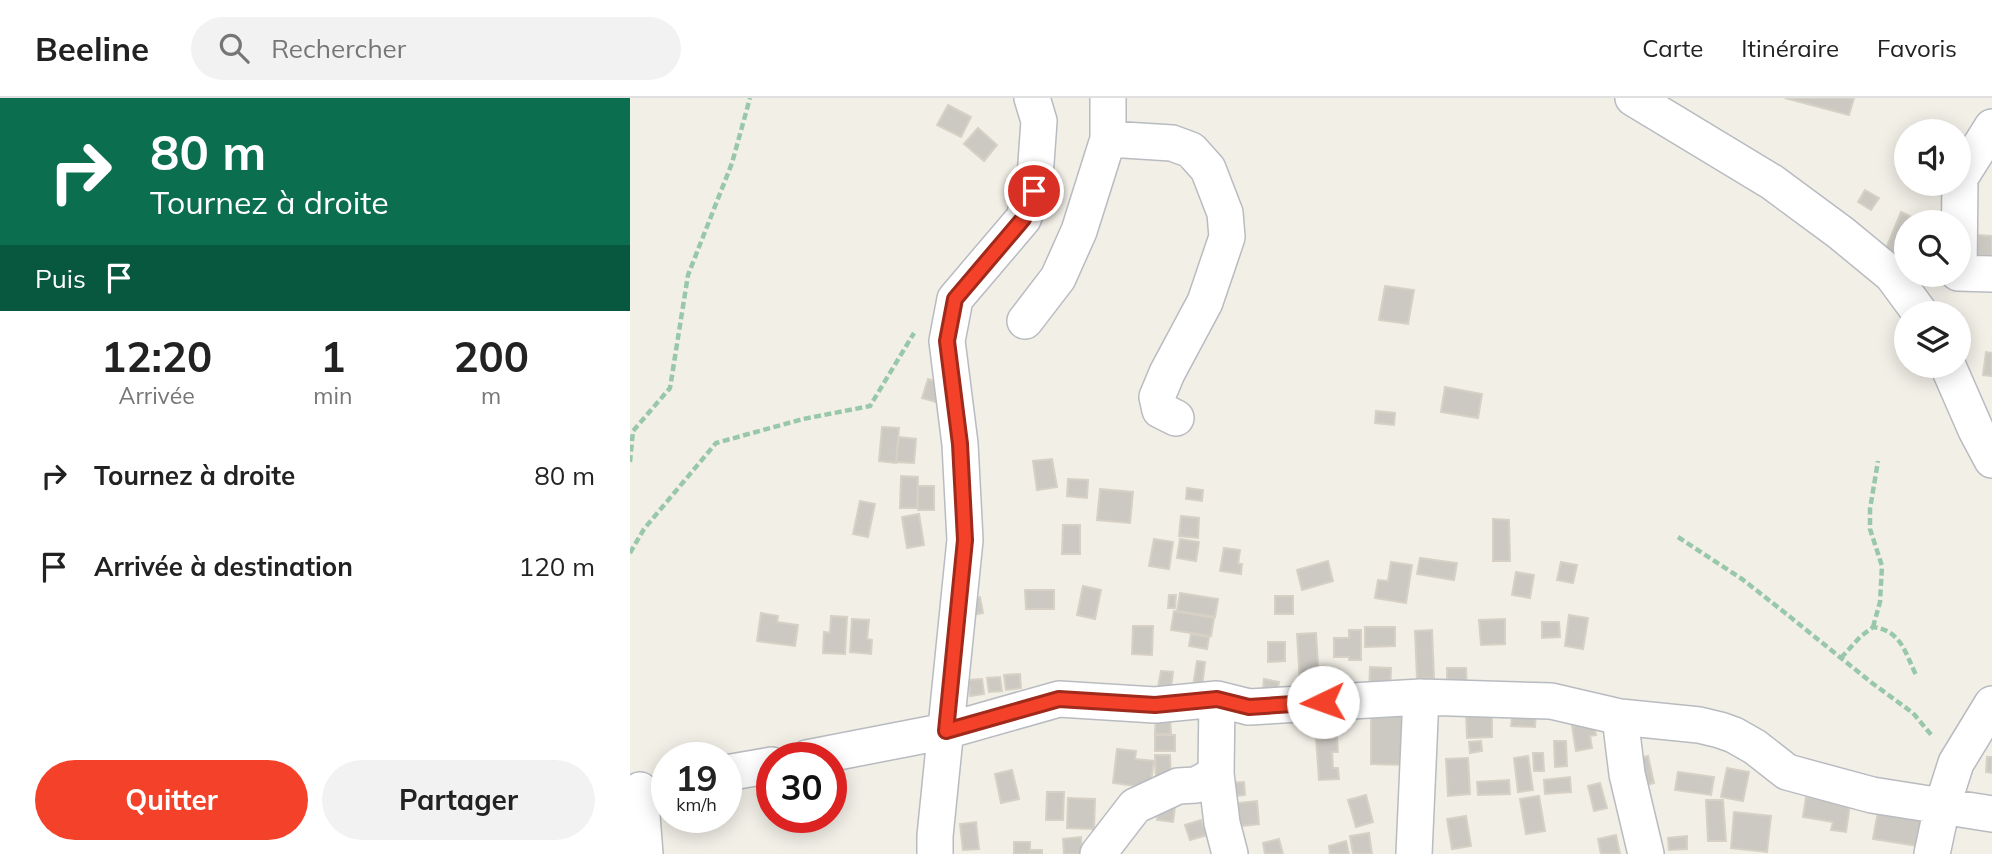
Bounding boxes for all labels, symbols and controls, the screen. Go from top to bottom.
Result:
search box [191,17,681,80]
text: Beeline [35,28,149,69]
icon: search [215,29,253,67]
text: Rechercher [271,32,406,65]
text: Carte [1642,33,1703,63]
text: Itinéraire [1741,33,1839,63]
text: Favoris [1877,33,1957,63]
map controls [1894,119,1971,378]
button: sound [1894,119,1971,196]
text: 80 m [150,121,266,182]
icon: right [35,126,126,217]
pin [1004,161,1064,221]
icon: arrive [1015,172,1053,210]
text: Tournez à droite [150,182,389,222]
button: search [1894,210,1971,287]
icon: arrive [100,259,138,297]
text: Puis [35,262,86,295]
button: layers [1894,301,1971,378]
text: 12:20 [101,330,212,383]
text: 1 [320,330,345,383]
text: 200 [453,330,529,383]
text: Arrivée [119,381,195,410]
text: min [313,381,352,410]
text: m [481,381,501,410]
icon: right [35,457,73,495]
text: Tournez à droite [94,459,295,492]
text: 80 m [534,459,595,492]
icon: arrive [35,548,73,586]
text: Arrivée à destination [94,550,353,583]
text: 120 m [519,550,595,583]
position arrow [1286,665,1360,739]
speed limit sign: 30 [756,742,847,833]
text: 19 [675,756,718,800]
button: Quitter [35,760,308,840]
button: Partager [322,760,595,840]
text: km/h [676,793,717,816]

